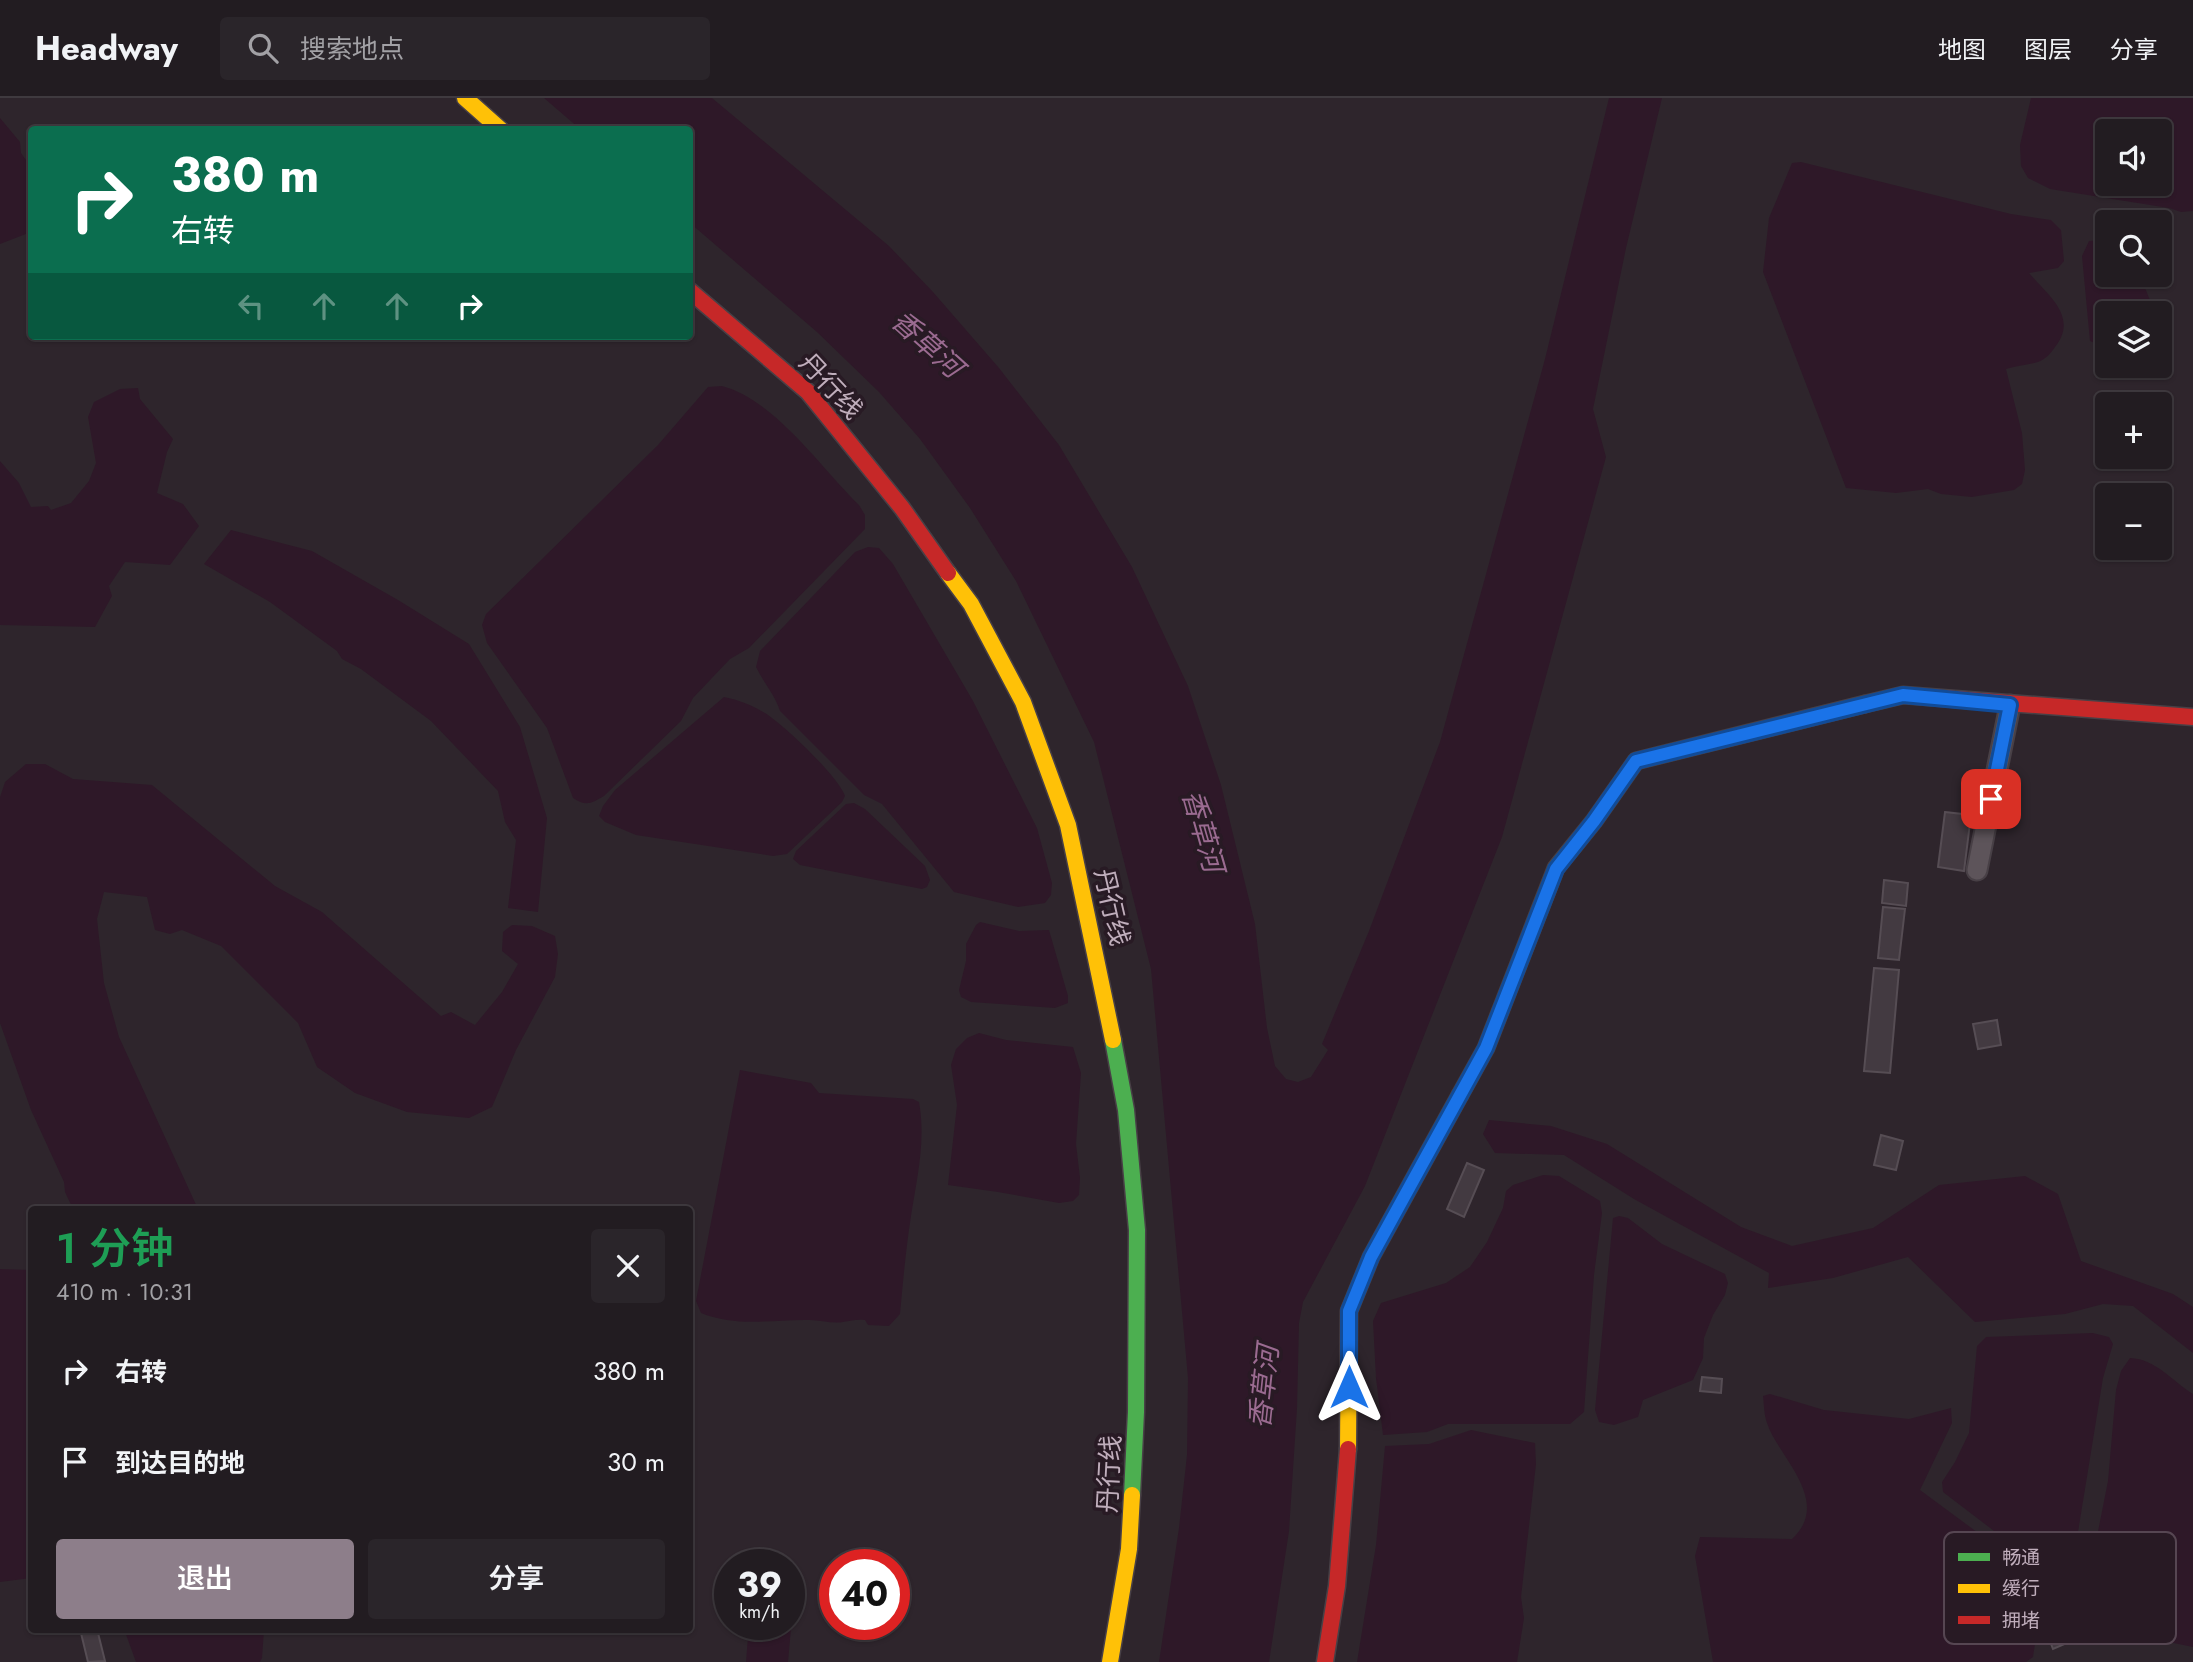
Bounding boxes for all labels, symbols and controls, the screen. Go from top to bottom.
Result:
search box [220,17,710,80]
text: Headway [35,25,178,72]
icon: search [244,29,282,67]
text: 搜索地点 [300,30,404,68]
text: 地图 [1938,32,1986,67]
text: 图层 [2024,32,2072,67]
text: 分享 [2110,32,2158,67]
map controls [2095,119,2172,560]
button: sound [2095,119,2172,196]
text: 380 m [171,140,319,210]
icon: right [56,154,147,245]
text: 右转 [171,208,235,254]
button: search [2095,210,2172,287]
icon: left [232,287,270,325]
icon: ahead [305,287,343,325]
icon: ahead [378,287,416,325]
icon: right [451,287,489,325]
water label: 香草河 [882,301,976,391]
button: layers [2095,301,2172,378]
street label: 丹行线 [791,345,871,427]
button: + [2095,392,2172,469]
button: − [2095,483,2172,560]
pin [1961,769,2021,829]
icon: arrive [1972,780,2010,818]
water label: 香草河 [1172,785,1236,882]
street label: 丹行线 [1085,865,1139,949]
text: 1 分钟 [56,1218,173,1279]
button: close [591,1229,665,1303]
text: 410 m · 10:31 [56,1275,193,1309]
water label: 香草河 [1239,1338,1289,1431]
position arrow [1312,1350,1386,1424]
icon: right [56,1352,94,1390]
text: 380 m [593,1352,665,1390]
text: 右转 [115,1353,167,1391]
street label: 丹行线 [1088,1434,1130,1514]
icon: arrive [56,1443,94,1481]
text: 30 m [607,1443,665,1481]
text: 到达目的地 [115,1444,245,1482]
legend [1944,1532,2176,1644]
button: 退出 [56,1539,354,1619]
button: 分享 [368,1539,665,1619]
text: 畅通 [2002,1544,2040,1571]
speed limit sign: 40 [819,1549,910,1640]
text: 39 [737,1560,782,1610]
text: 缓行 [2002,1575,2040,1602]
text: km/h [739,1599,780,1625]
text: 拥堵 [2002,1607,2040,1634]

